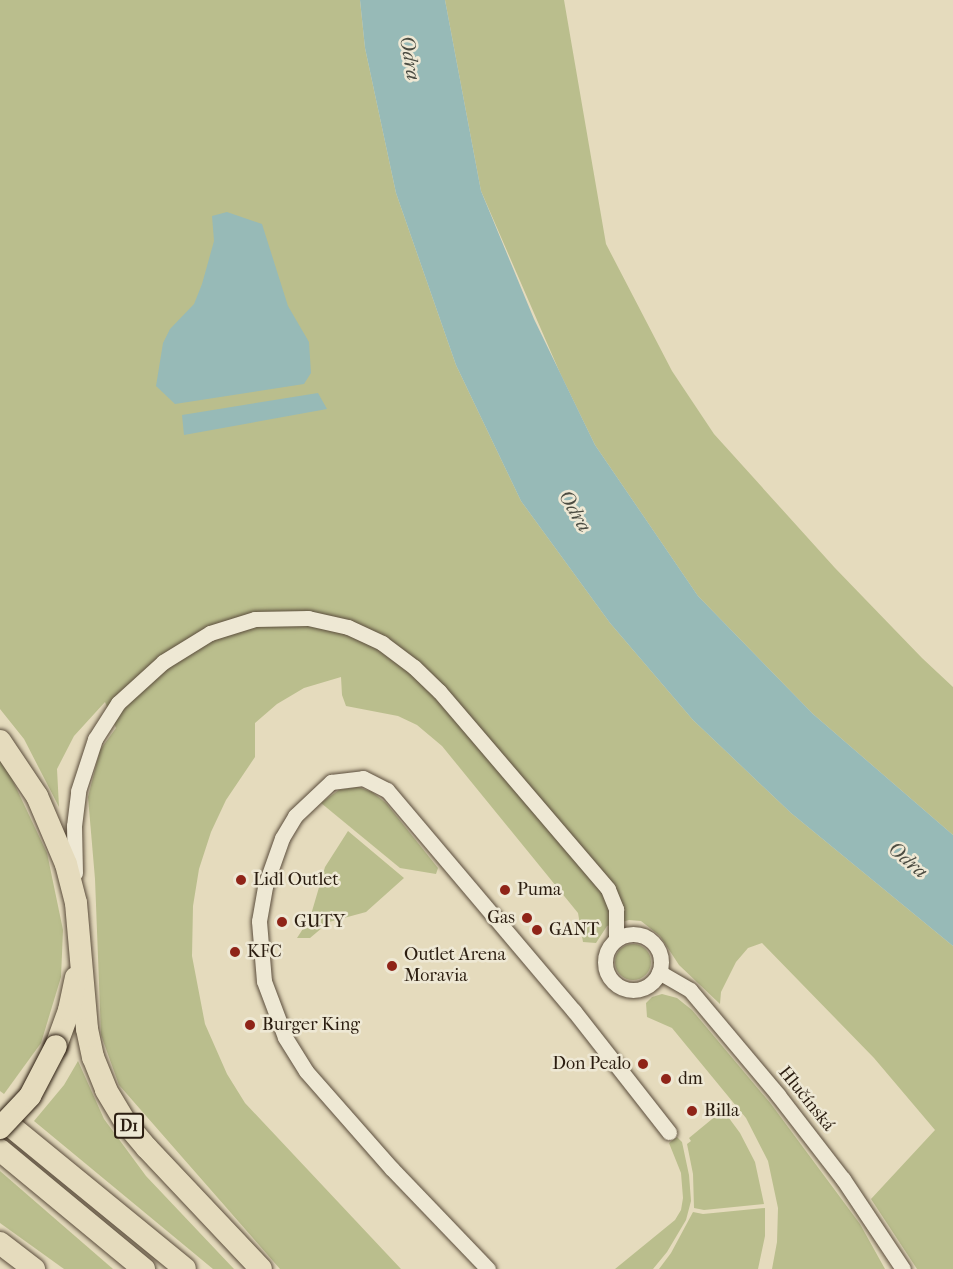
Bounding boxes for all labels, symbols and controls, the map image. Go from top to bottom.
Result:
water label: Odra [394,34,426,82]
water label: Odra [553,486,597,536]
water label: Odra [883,837,933,883]
place label: Lidl Outlet [253,869,339,891]
marker: Lidl Outlet [234,873,248,887]
place label: Puma [517,879,561,901]
marker: Puma [498,883,512,897]
place label: Gas [487,907,515,929]
place label: GUTY [294,911,345,933]
marker: Gas [520,911,534,925]
marker: GUTY [275,915,289,929]
place label: GANT [549,919,599,941]
marker: GANT [530,923,544,937]
place label: KFC [247,941,282,963]
marker: KFC [228,945,242,959]
place label: Outlet Arena Moravia [404,945,506,988]
marker: Outlet Arena Moravia [385,959,399,973]
place label: Burger King [262,1014,360,1036]
marker: Burger King [243,1018,257,1032]
place label: Don Pealo [552,1053,631,1075]
marker: Don Pealo [636,1057,650,1071]
street label: Hlučínská [773,1062,839,1136]
place label: dm [678,1068,703,1090]
marker: dm [659,1072,673,1086]
place label: Billa [704,1100,739,1122]
marker: Billa [685,1104,699,1118]
road number: D1 [114,1113,144,1139]

